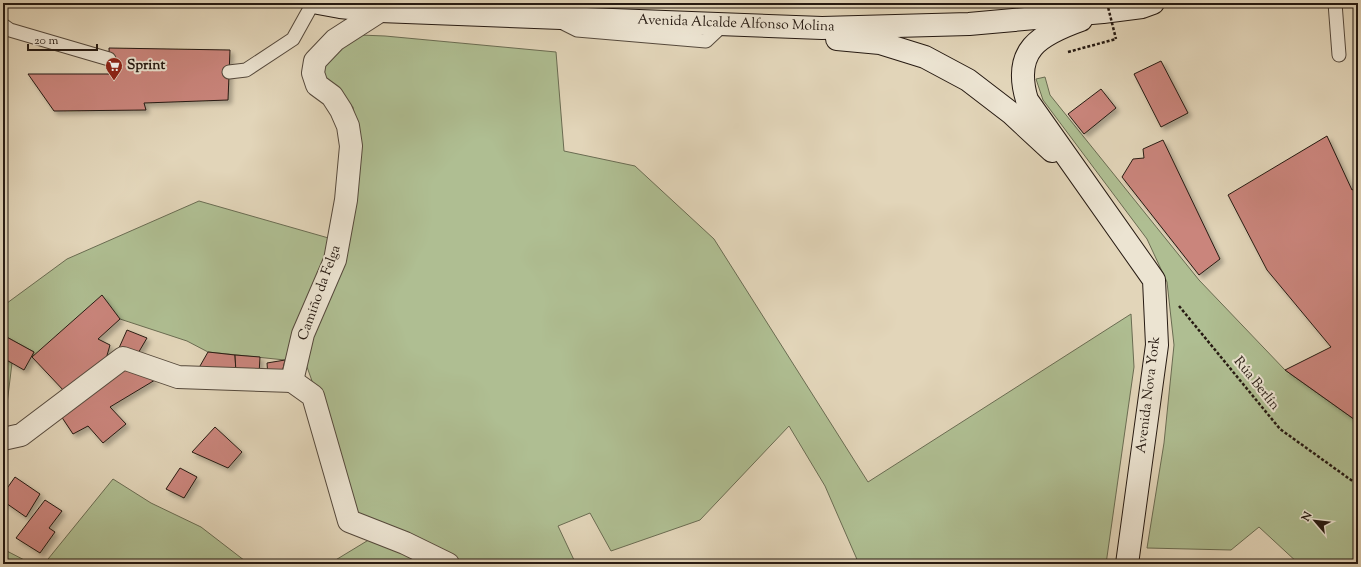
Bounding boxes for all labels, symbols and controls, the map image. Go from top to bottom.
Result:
street label: Avenida Alcalde Alfonso Molina [637,11,835,37]
scale bar [28,26,97,52]
text: 20 m [34,32,59,50]
supermarket icon: Sprint [104,56,124,81]
place label: Sprint [127,56,165,76]
street label: Camiño da Felga [293,242,347,344]
street label: Avenida Nova York [1132,335,1166,455]
street label: Rúa Berlín [1228,353,1284,415]
north arrow [1295,501,1335,541]
text: N [1297,509,1316,525]

